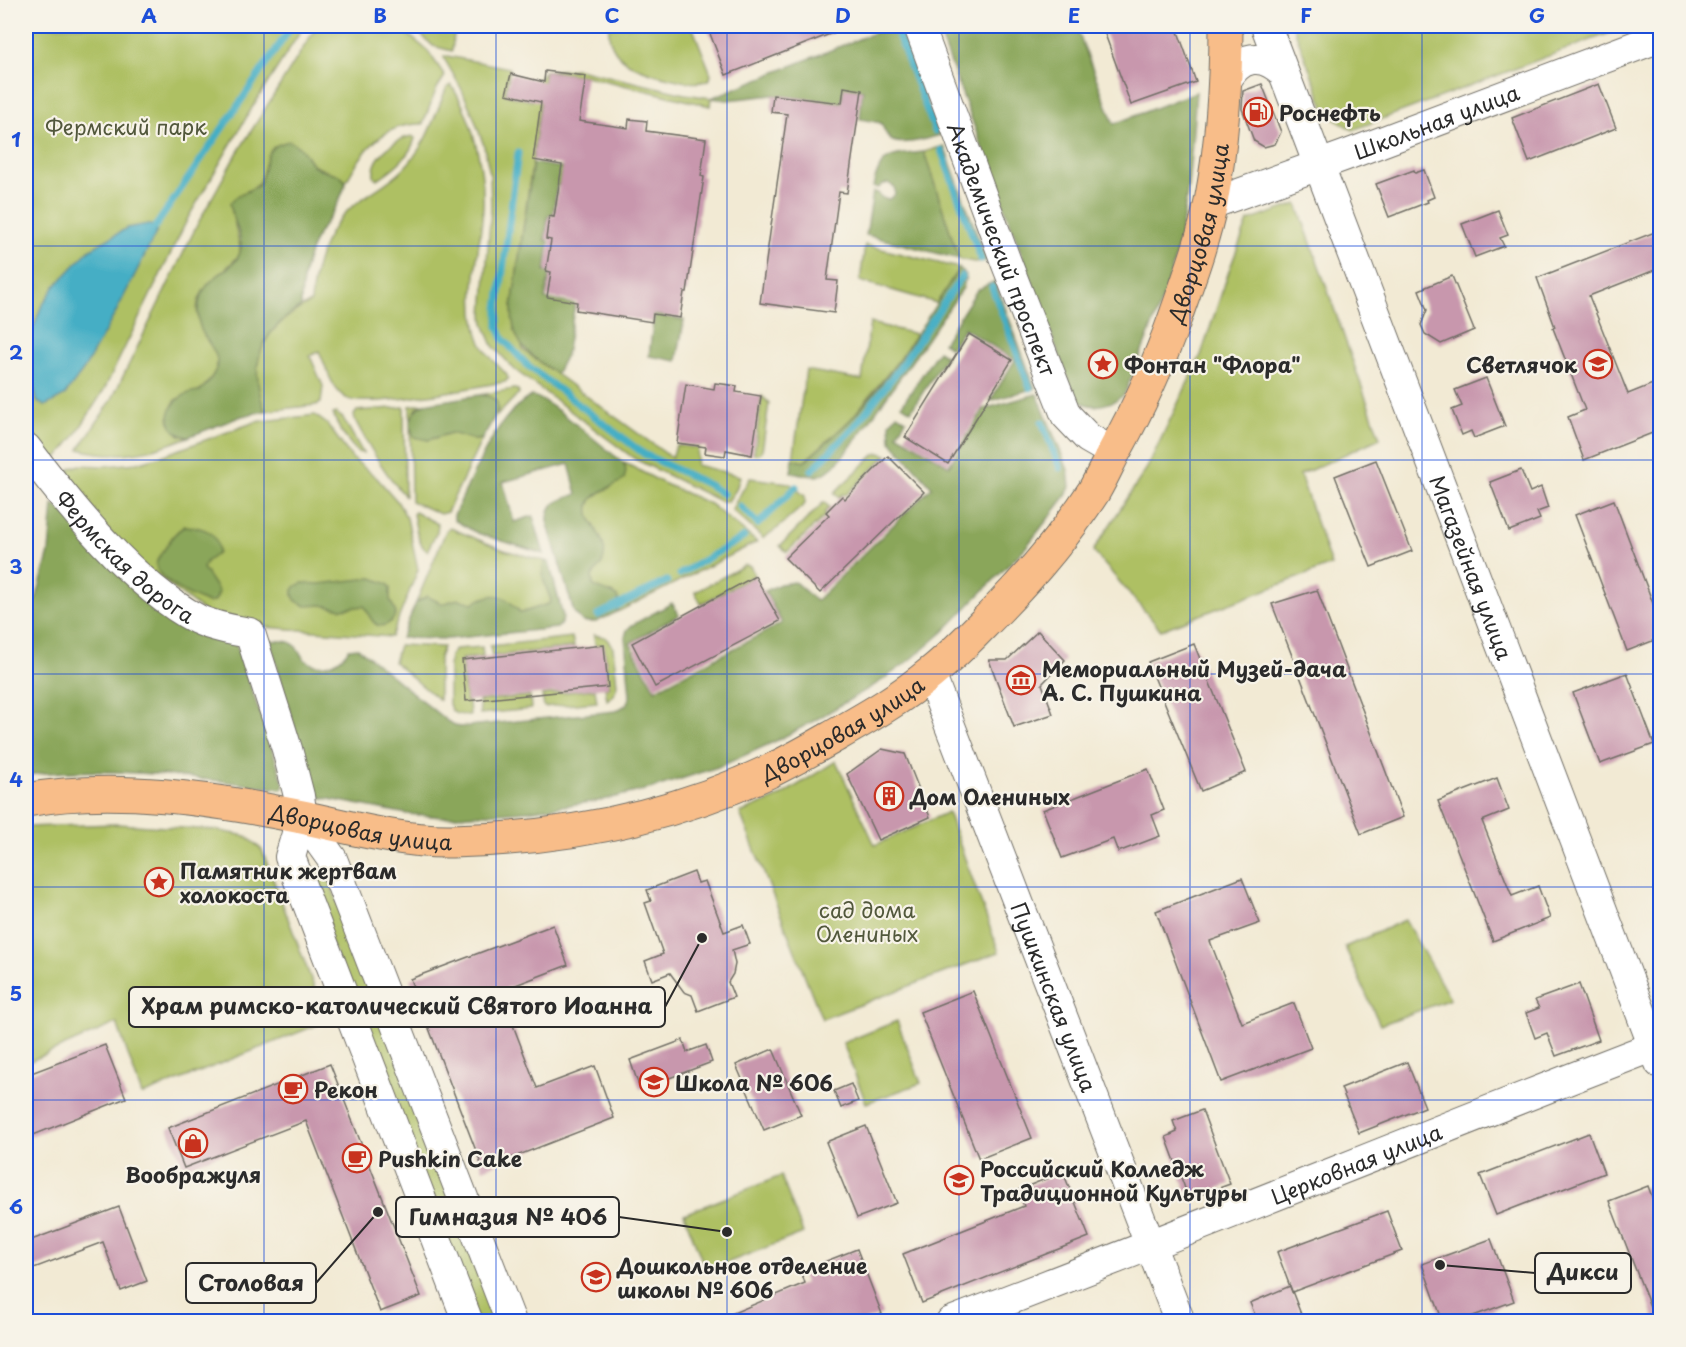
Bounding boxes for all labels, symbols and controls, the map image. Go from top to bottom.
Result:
text: A [141,0,157,30]
text: B [373,0,387,30]
text: C [604,0,620,30]
text: D [835,0,851,30]
text: E [1068,0,1080,30]
text: F [1300,0,1312,30]
text: G [1529,0,1545,30]
street label: Школьная улица [1349,75,1524,167]
fuel station icon: Роснефть [1242,96,1274,128]
place label: Роснефть [1279,96,1381,128]
park label: Фермский парк [45,110,207,142]
street label: Академический проспект [940,118,1065,381]
text: 1 [11,124,21,154]
street label: Дворцовая улица [1158,141,1236,328]
text: 2 [9,337,23,367]
place icon: Фонтан "Флора" [1087,348,1119,380]
place label: Фонтан "Флора" [1124,348,1301,380]
place label: Светлячок [1466,348,1578,380]
school or university icon: Светлячок [1582,348,1614,380]
street label: Магазейная улица [1422,470,1522,665]
street label: Фермская дорога [49,483,201,631]
text: 3 [9,551,23,581]
place label: Мемориальный Музей-дача А. С. Пушкина [1042,652,1347,708]
museum icon: Мемориальный Музей-дача А. С. Пушкина [1005,664,1037,696]
street label: Дворцовая улица [754,668,931,790]
text: 4 [9,764,23,794]
building icon: Дом Олениных [873,780,905,812]
place label: Дом Олениных [909,780,1070,812]
street label: Дворцовая улица [266,795,453,857]
place label: Памятник жертвам холокоста [180,854,397,910]
place icon: Памятник жертвам холокоста [143,866,175,898]
park label: сад дома Олениных [816,893,918,949]
street label: Пушкинская улица [1003,897,1106,1097]
text: 5 [10,978,22,1008]
callout: Храм римско-католический Святого Иоанна [129,987,665,1027]
text: Храм римско-католический Святого Иоанна [142,988,653,1021]
school or university icon: Школа № 606 [638,1066,670,1098]
place label: Школа № 606 [675,1066,833,1098]
cafe icon: Рекон [277,1073,309,1105]
place label: Рекон [314,1073,378,1105]
street label: Церковная улица [1266,1115,1447,1212]
shop icon: Воображуля [177,1127,209,1159]
cafe icon: Pushkin Cake [341,1142,373,1174]
place label: Pushkin Cake [378,1142,522,1174]
place label: Российский Колледж Традиционной Культуры [980,1152,1247,1208]
place label: Воображуля [125,1158,261,1190]
school or university icon: Российский Колледж Традиционной Культуры [943,1164,975,1196]
text: 6 [9,1191,23,1221]
callout: Гимназия № 406 [396,1197,619,1237]
text: Гимназия № 406 [409,1199,607,1232]
place label: Дошкольное отделение школы № 606 [616,1249,868,1305]
callout: Дикси [1535,1253,1631,1293]
text: Дикси [1546,1254,1619,1287]
school or university icon: Дошкольное отделение школы № 606 [580,1261,612,1293]
callout: Столовая [186,1263,316,1303]
text: Столовая [198,1265,304,1298]

